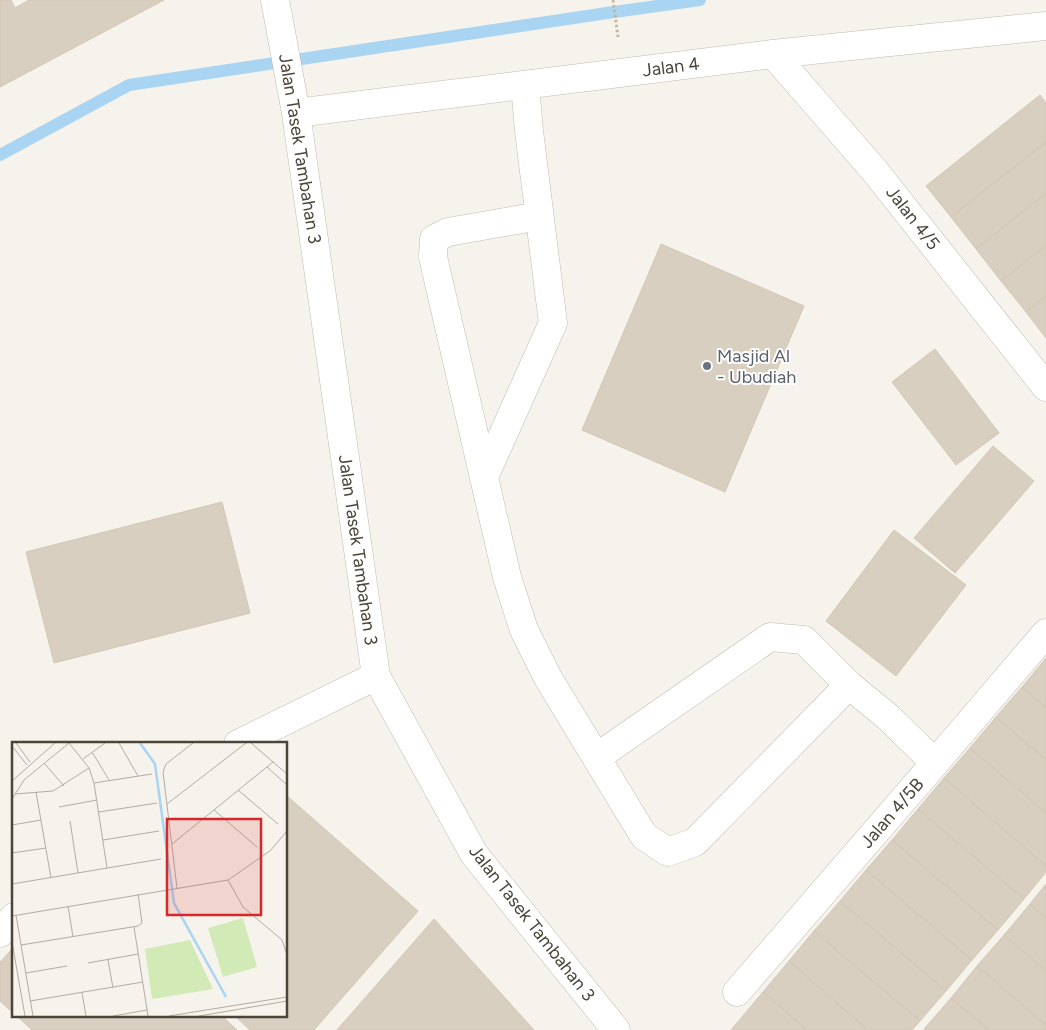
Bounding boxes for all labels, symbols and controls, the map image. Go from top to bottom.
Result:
street label: Jalan Tasek Tambahan 3 [274,52,326,246]
street label: Jalan 4 [641,53,701,81]
street label: Jalan 4/5 [881,182,945,254]
place label: Masjid Al - Ubudiah [717,345,796,388]
marker: Masjid Al - Ubudiah [701,360,713,372]
street label: Jalan Tasek Tambahan 3 [334,453,382,647]
inset map [12,742,288,1018]
street label: Jalan 4/5B [856,773,928,853]
street label: Jalan Tasek Tambahan 3 [464,841,600,1005]

